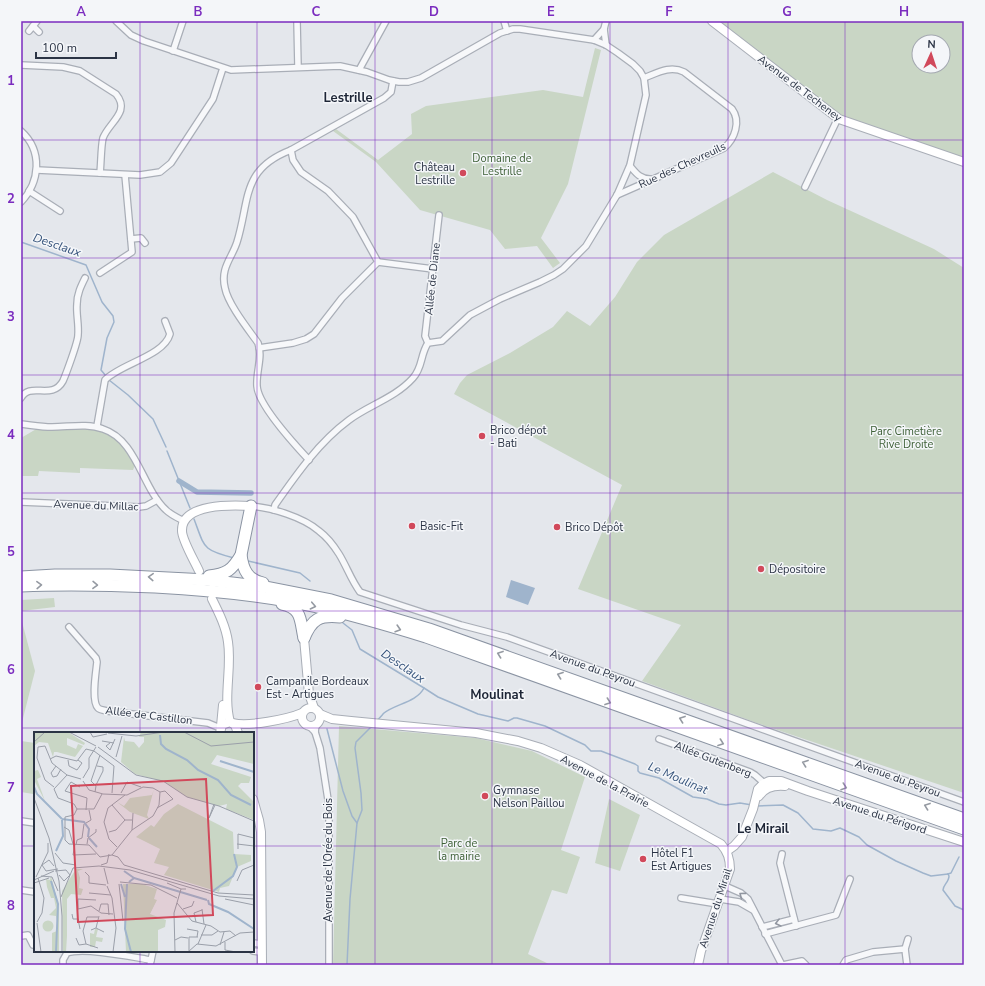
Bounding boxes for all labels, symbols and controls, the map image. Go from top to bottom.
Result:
text: A [76,3,86,21]
text: B [194,3,203,21]
text: C [312,3,321,21]
text: D [429,3,439,21]
text: E [547,3,555,21]
text: F [665,3,673,21]
text: G [782,3,792,21]
text: H [899,3,909,21]
scale bar [36,34,116,60]
north arrow [911,34,951,74]
text: N [927,37,936,52]
text: 100 m [42,40,77,56]
street label: Avenue de Techeney [755,52,845,125]
text: 1 [7,72,15,90]
district label: Lestrille [323,89,373,107]
street label: Rue des Chevreuils [636,139,728,192]
park label: Domaine de Lestrille [472,151,532,179]
place label: Château Lestrille [414,160,455,188]
marker: Château Lestrille [458,168,468,178]
text: 2 [7,190,15,208]
water label: Desclaux [31,229,84,261]
street label: Allée de Diane [421,242,444,316]
text: 3 [7,308,15,326]
place label: Brico dépot - Bati [490,423,547,451]
park label: Parc Cimetière Rive Droite [870,424,942,452]
text: 4 [7,426,15,444]
marker: Brico dépot - Bati [477,431,487,441]
street label: Avenue du Millac [53,497,139,514]
place label: Basic-Fit [420,519,463,534]
place label: Brico Dépôt [565,520,623,535]
marker: Basic-Fit [407,521,417,531]
marker: Brico Dépôt [552,522,562,532]
text: 5 [7,543,15,561]
place label: Dépositoire [769,562,826,577]
marker: Dépositoire [756,564,766,574]
one-way arrow [148,573,154,582]
one-way arrow [36,581,42,589]
one-way arrow [92,581,98,589]
one-way arrow [310,601,316,609]
one-way arrow [394,624,401,633]
water label: Desclaux [378,646,429,687]
street label: Avenue du Peyrou [548,646,638,691]
one-way arrow [497,650,504,659]
text: 6 [7,661,15,679]
one-way arrow [556,672,563,680]
place label: Campanile Bordeaux Est - Artigues [266,674,369,702]
marker: Campanile Bordeaux Est - Artigues [253,682,263,692]
district label: Moulinat [470,686,525,704]
one-way arrow [604,697,611,706]
street label: Allée de Castillon [105,703,193,728]
one-way arrow [679,716,686,724]
inset map [34,732,254,952]
street label: Allée Gutenberg [672,738,754,781]
one-way arrow [718,738,725,746]
street label: Avenue de la Prairie [558,752,652,811]
street label: Avenue du Peyrou [853,756,943,801]
water label: Le Moulinat [646,758,711,798]
one-way arrow [801,759,808,768]
text: 7 [7,779,15,797]
one-way arrow [840,782,847,791]
place label: Gymnase Nelson Paillou [493,783,565,811]
marker: Gymnase Nelson Paillou [480,791,490,801]
street label: Avenue du Périgord [831,793,929,838]
street label: Avenue de l'Orée du Bois [321,798,336,922]
one-way arrow [924,803,931,811]
district label: Le Mirail [737,820,790,838]
park label: Parc de la mairie [438,836,480,864]
place label: Hôtel F1 Est Artigues [651,846,712,874]
marker: Hôtel F1 Est Artigues [638,854,648,864]
street label: Avenue du Mirail [695,866,736,950]
one-way arrow [739,893,746,900]
text: 8 [7,897,15,915]
one-way arrow [775,918,782,927]

